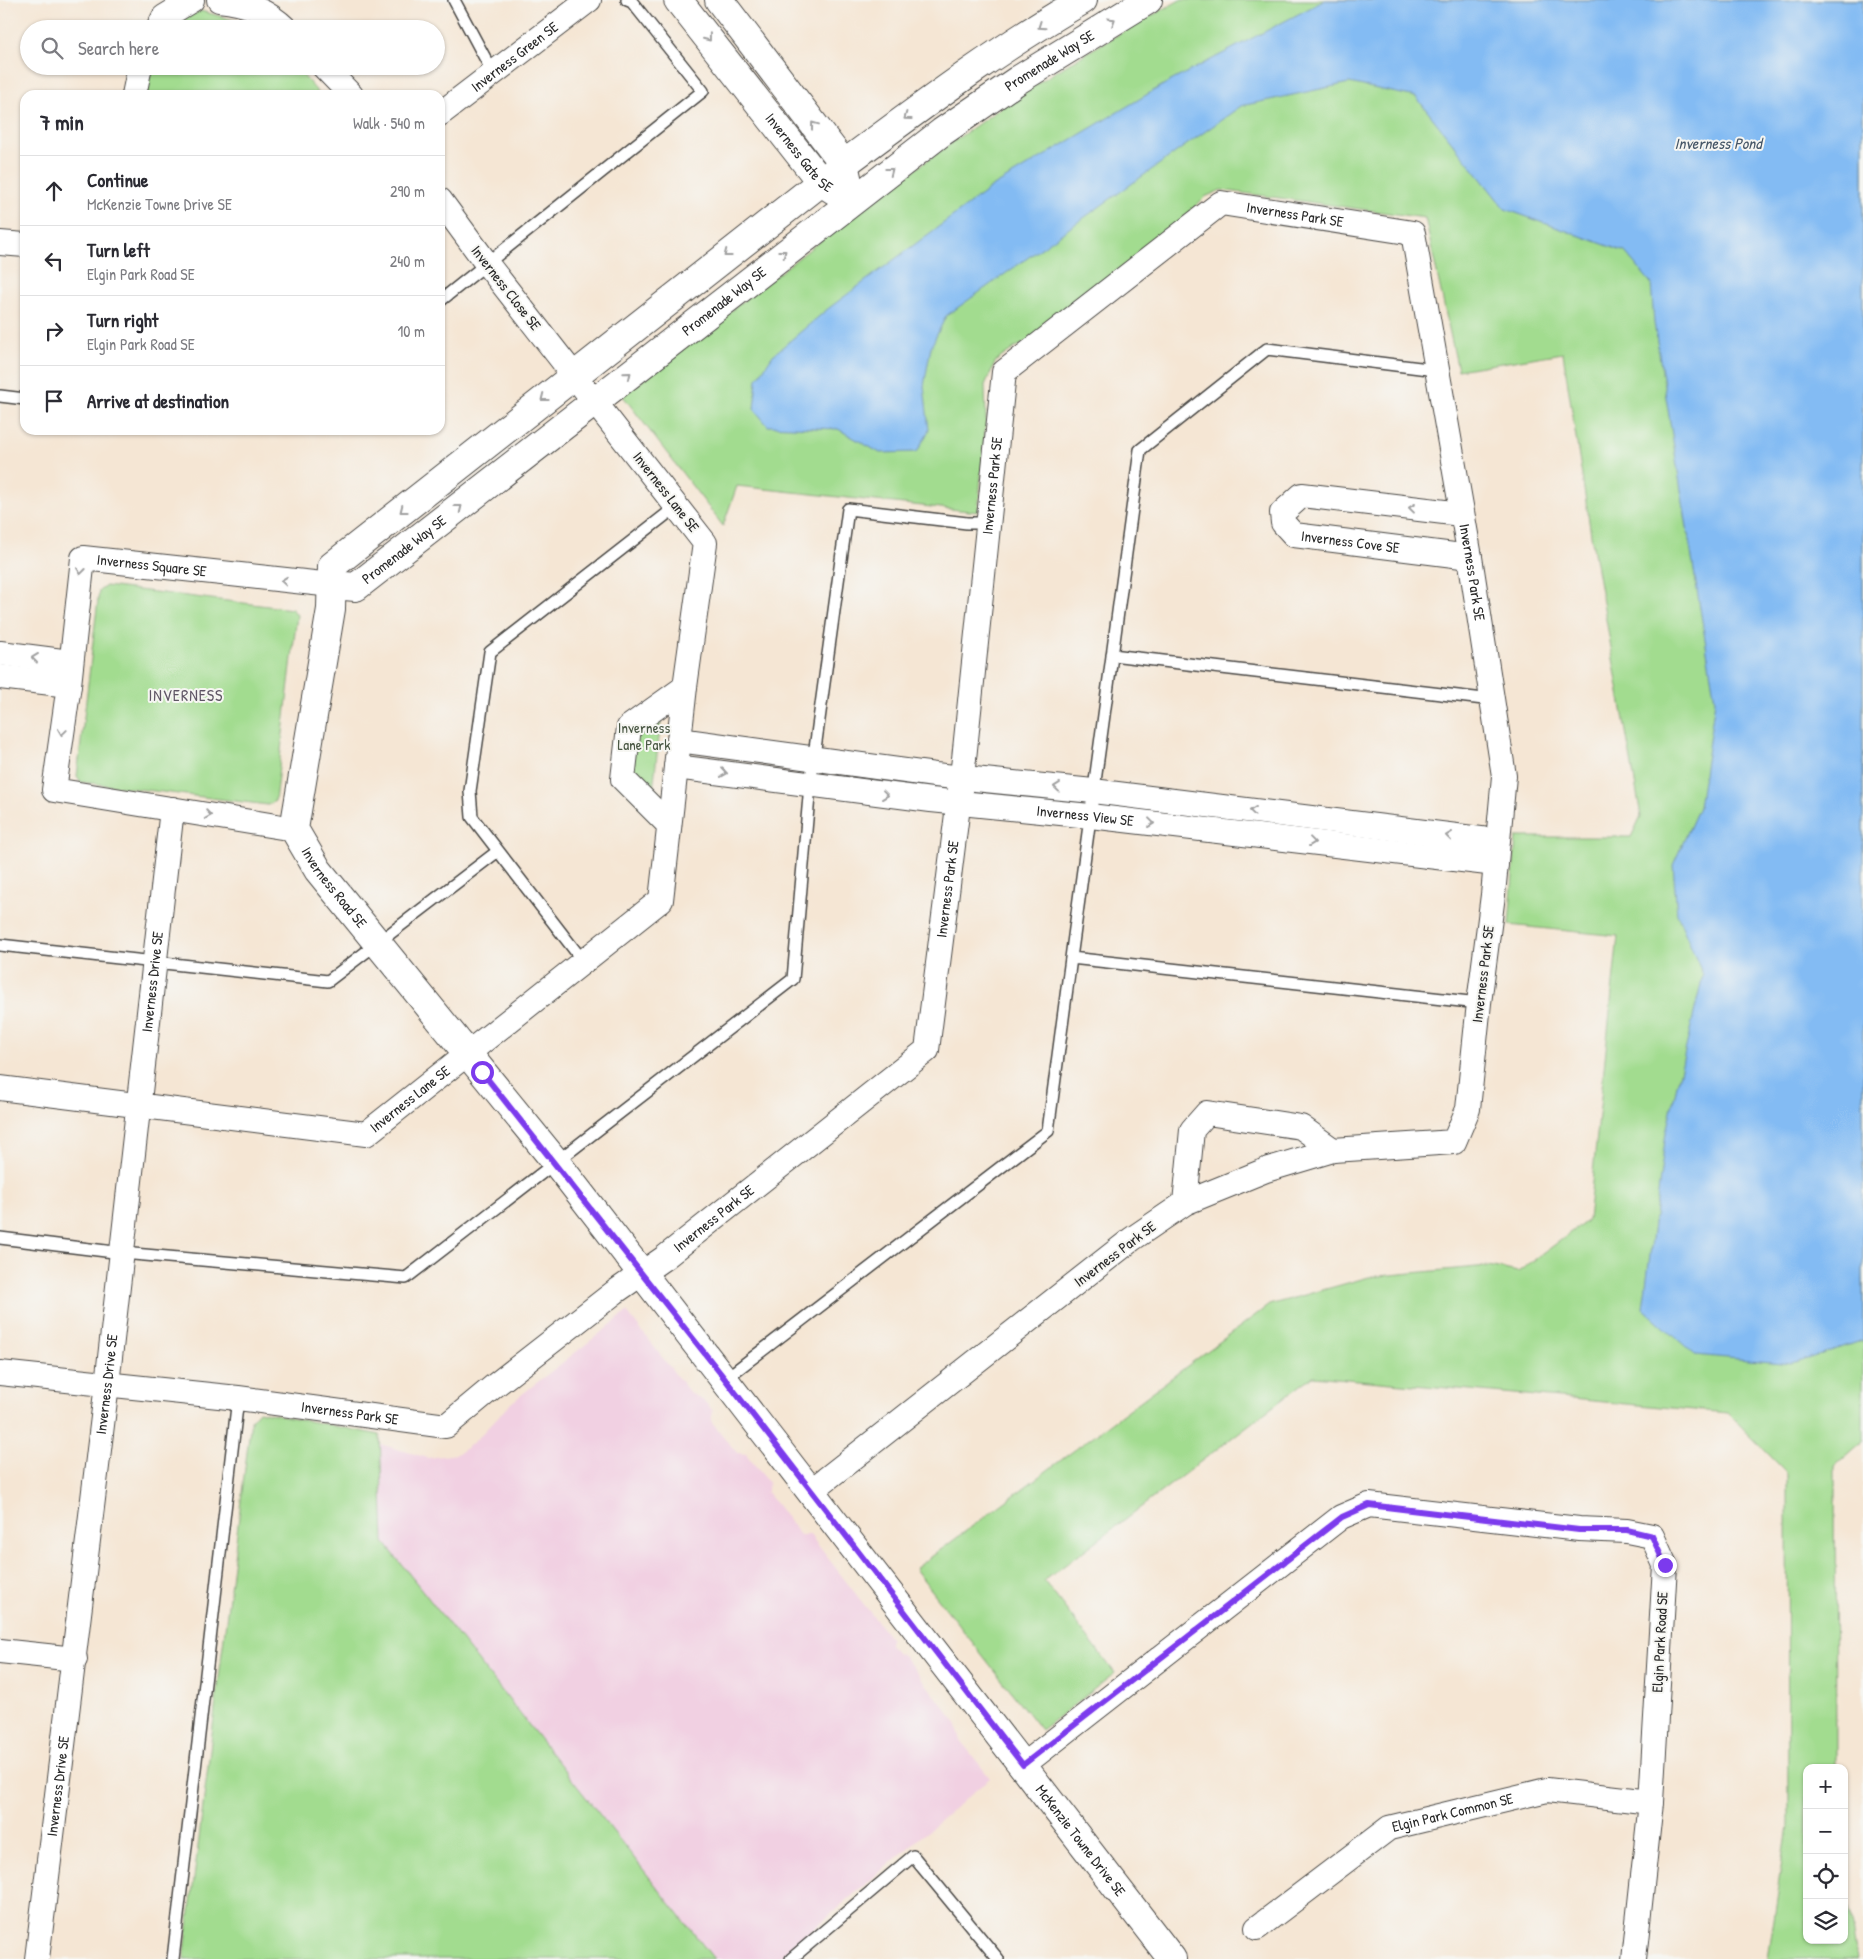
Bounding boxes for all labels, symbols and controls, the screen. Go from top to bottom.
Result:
street label: Inverness Green SE [466,16,563,97]
one-way arrow [1106,18,1115,28]
one-way arrow [1037,19,1046,29]
search box [20,20,445,75]
street label: Promenade Way SE [1000,24,1098,96]
one-way arrow [702,32,710,41]
icon: search [38,34,66,62]
text: Search here [78,35,159,61]
text: 7 min [40,108,84,137]
street label: Inverness Gate SE [761,108,837,197]
text: Walk · 540 m [353,112,425,134]
one-way arrow [904,112,913,120]
one-way arrow [812,122,820,131]
water label: Inverness Pond [1674,132,1764,154]
text: Continue [87,167,148,193]
one-way arrow [884,169,893,177]
icon: ahead [40,177,68,205]
text: 290 m [390,180,425,202]
text: McKenzie Towne Drive SE [87,193,232,215]
street label: Inverness Park SE [1245,196,1345,232]
text: Turn left [87,237,150,263]
street label: Inverness Close SE [466,241,547,335]
icon: left [40,247,68,275]
one-way arrow [724,249,733,257]
text: 240 m [390,250,425,272]
one-way arrow [777,251,786,259]
street label: Promenade Way SE [677,261,771,340]
text: Elgin Park Road SE [87,263,195,285]
text: Turn right [87,307,158,333]
icon: right [40,317,68,345]
text: 10 m [397,320,425,342]
text: Elgin Park Road SE [87,333,195,355]
one-way arrow [622,373,631,381]
icon: arrive [40,387,68,415]
text: Arrive at destination [87,388,229,414]
one-way arrow [541,393,550,401]
street label: Inverness Park SE [976,435,1007,535]
street label: Inverness Lane SE [628,447,705,537]
one-way arrow [1408,503,1416,514]
one-way arrow [399,504,408,513]
one-way arrow [453,505,462,513]
street label: Promenade Way SE [357,510,451,589]
street label: Inverness Park SE [1454,522,1491,623]
street label: Inverness Cove SE [1300,525,1401,558]
street label: Inverness Square SE [96,549,208,581]
one-way arrow [76,567,87,575]
one-way arrow [280,576,288,587]
one-way arrow [31,653,39,664]
district label: INVERNESS [149,684,223,706]
park label: Inverness Lane Park [618,717,670,755]
one-way arrow [57,728,68,736]
one-way arrow [720,767,728,778]
one-way arrow [1053,782,1061,793]
one-way arrow [881,789,889,800]
street label: Inverness View SE [1036,800,1135,831]
one-way arrow [1249,806,1257,817]
one-way arrow [204,809,212,820]
one-way arrow [1147,817,1155,828]
one-way arrow [1445,831,1453,841]
one-way arrow [1309,836,1317,847]
street label: Inverness Park SE [930,839,964,939]
street label: Inverness Road SE [297,843,372,933]
street label: Inverness Park SE [1466,924,1499,1024]
street label: Inverness Drive SE [136,930,168,1033]
street label: Inverness Lane SE [365,1060,455,1137]
route start [471,1061,494,1084]
street label: Inverness Park SE [669,1179,759,1257]
street label: Inverness Park SE [1069,1216,1160,1291]
street label: Inverness Drive SE [90,1332,123,1436]
street label: Inverness Park SE [300,1396,400,1430]
route end [1654,1554,1677,1577]
street label: Elgin Park Road SE [1646,1591,1673,1693]
street label: Inverness Drive SE [41,1734,74,1838]
map controls [1803,1764,1848,1944]
button: + [1803,1764,1848,1809]
street label: McKenzie Towne Drive SE [1031,1780,1131,1901]
street label: Elgin Park Common SE [1390,1787,1516,1837]
button: − [1803,1809,1848,1854]
button: locate [1803,1854,1848,1899]
button: layers [1803,1899,1848,1944]

